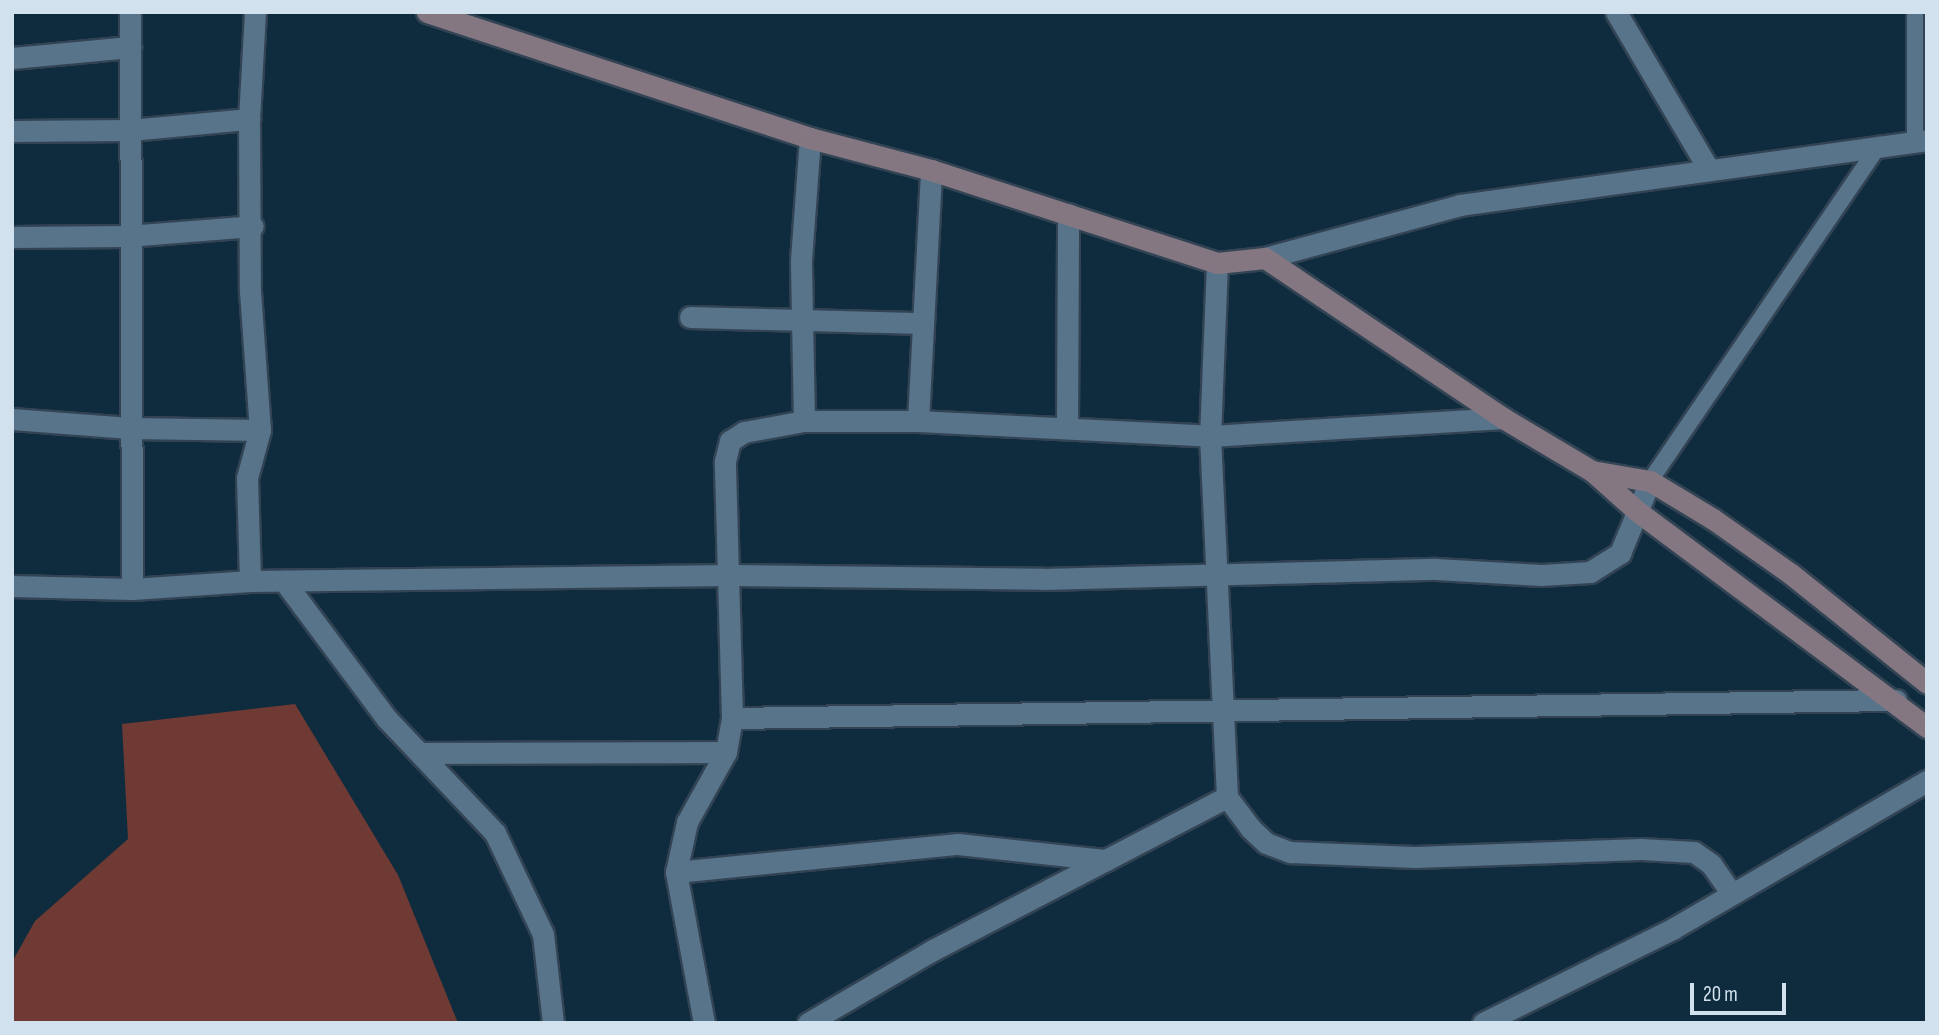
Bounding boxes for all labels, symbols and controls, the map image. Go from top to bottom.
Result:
scale bar [1694,968,1790,1012]
text: 20 m [1703,982,1738,1007]

